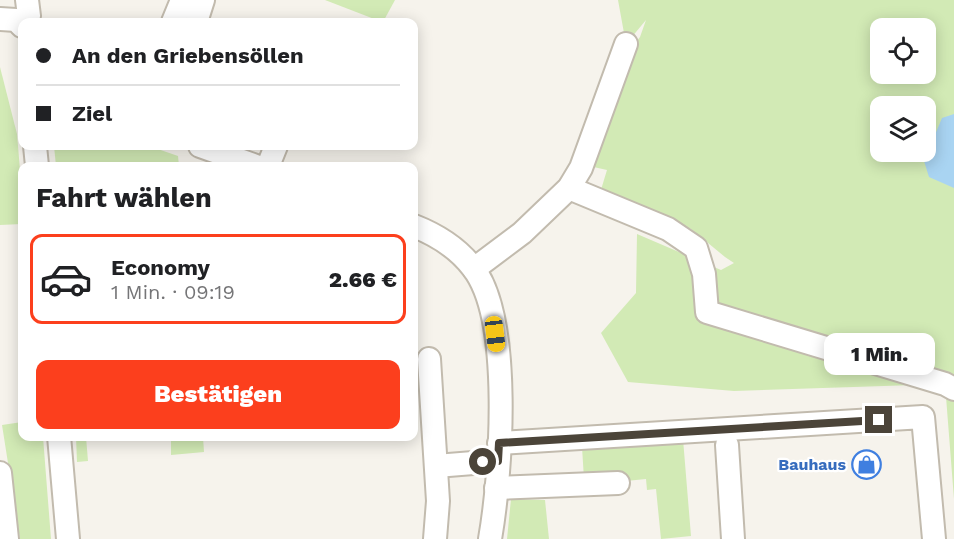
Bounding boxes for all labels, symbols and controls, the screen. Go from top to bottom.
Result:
map controls [870,18,936,162]
button: locate [870,18,936,84]
text: An den Griebensöllen [72,43,304,68]
button: layers [870,96,936,162]
text: Ziel [72,101,112,126]
text: Fahrt wählen [36,182,212,214]
icon: car [39,252,93,306]
text: Economy [111,255,210,280]
text: 2.66 € [329,267,397,292]
text: 1 Min. · 09:19 [111,280,235,304]
car [484,315,506,353]
callout: 1 Min. [824,333,934,375]
text: 1 Min. [851,342,908,366]
button: Bestätigen [36,360,400,429]
route end [865,406,892,433]
route start [469,448,496,475]
shop icon: Bauhaus [851,448,883,480]
place label: Bauhaus [778,455,846,474]

